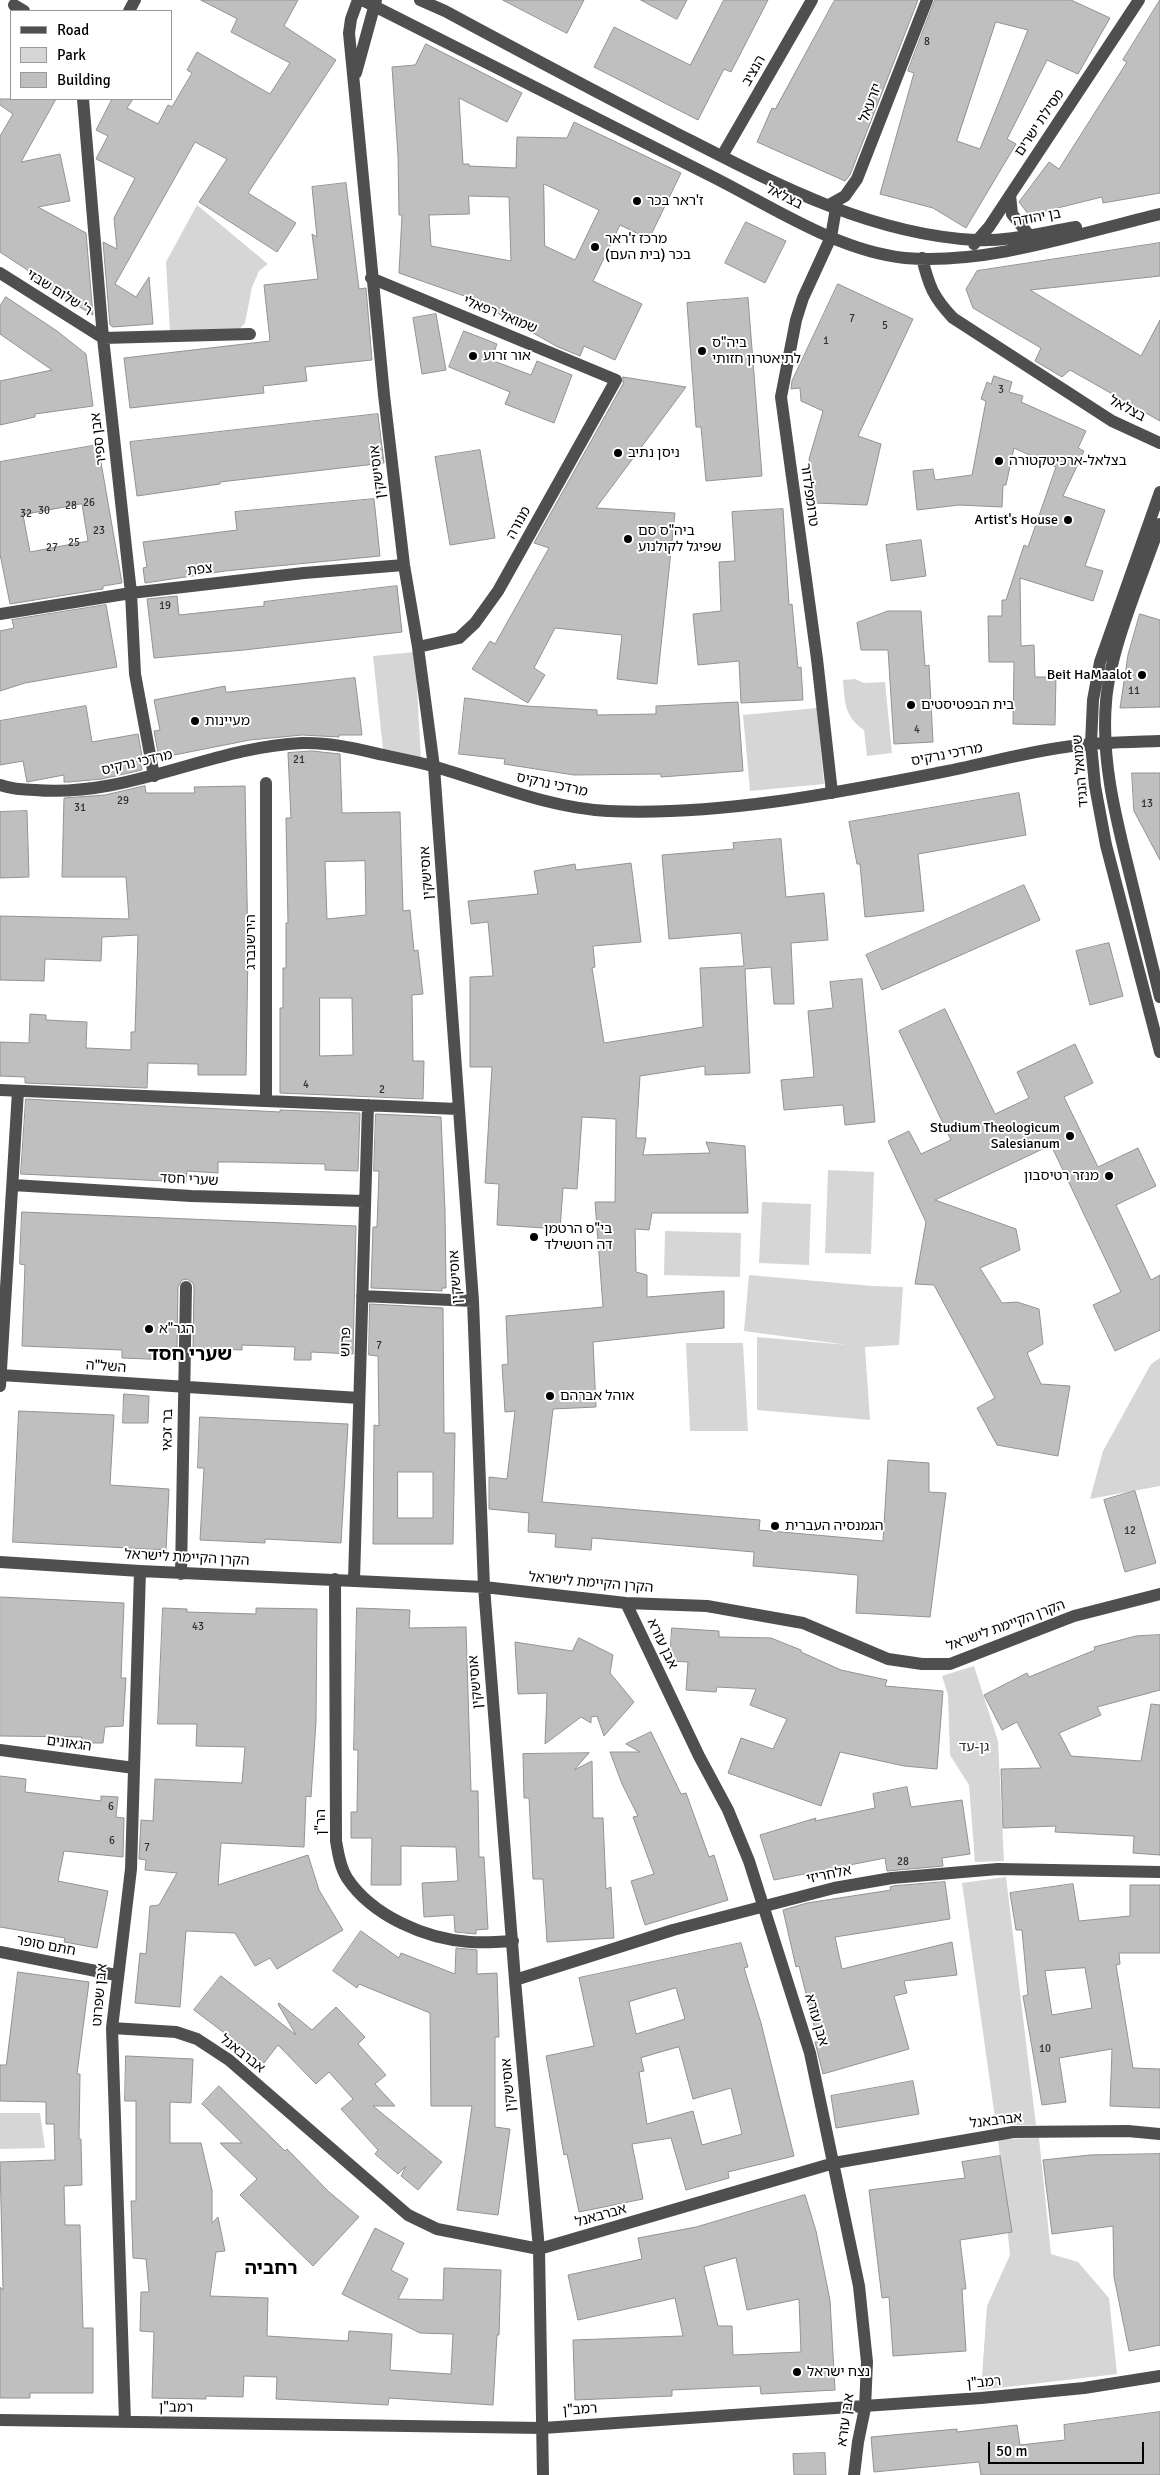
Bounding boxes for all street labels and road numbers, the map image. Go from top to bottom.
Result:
street label: הנציב [739,53,769,89]
street label: יזרעאל [856,81,886,125]
street label: מסילת ישרים [1012,86,1068,160]
street label: בצלאל [763,181,805,213]
street label: בן יהודה [1012,206,1062,230]
street label: ר' שלום שבזי [23,266,95,320]
street label: שמואל רפאלי [460,292,540,338]
street label: בצלאל [1106,392,1148,426]
street label: אבן ספיר [87,412,111,466]
street label: אוסישקין [366,444,390,500]
street label: טרומפלדור [796,462,822,528]
street label: מנורה [503,504,535,542]
street label: צפת [186,560,214,580]
street label: שמואל הנגיד [1069,734,1093,808]
street label: מרדכי נרקיס [910,740,984,770]
street label: מרדכי נרקיס [100,747,174,779]
street label: מרדכי נרקיס [515,769,589,801]
street label: אוסישקין [417,846,437,900]
street label: הירשנברג [243,914,259,970]
street label: שערי חסד [159,1170,219,1190]
street label: אוסישקין [446,1250,466,1304]
street label: פרוש [337,1327,355,1357]
street label: השל"ה [85,1357,127,1377]
street label: בר זכאי [159,1409,177,1451]
street label: הקרן הקיימת לישראל [124,1546,250,1570]
street label: הקרן הקיימת לישראל [528,1569,654,1597]
street label: הקרן הקיימת לישראל [944,1597,1068,1655]
street label: אבן עזרא [643,1616,681,1672]
street label: אוסישקין [465,1654,487,1710]
street label: הגאונים [45,1733,93,1755]
street label: הר"ן [313,1809,329,1835]
street label: אלחריזי [805,1862,853,1888]
street label: חתם סופר [15,1932,77,1960]
street label: אבן שפרוט [89,1963,111,2027]
street label: אבן עזרא [801,1992,831,2048]
street label: אברבאנל [216,2031,268,2077]
street label: אוסישקין [498,2057,520,2113]
street label: אברבאנל [969,2109,1023,2133]
street label: אברבאנל [573,2201,629,2231]
street label: רמב"ן [966,2373,1002,2393]
street label: אבן עזרא [834,2392,858,2448]
street label: רמב"ן [159,2399,193,2417]
street label: רמב"ן [562,2400,598,2420]

